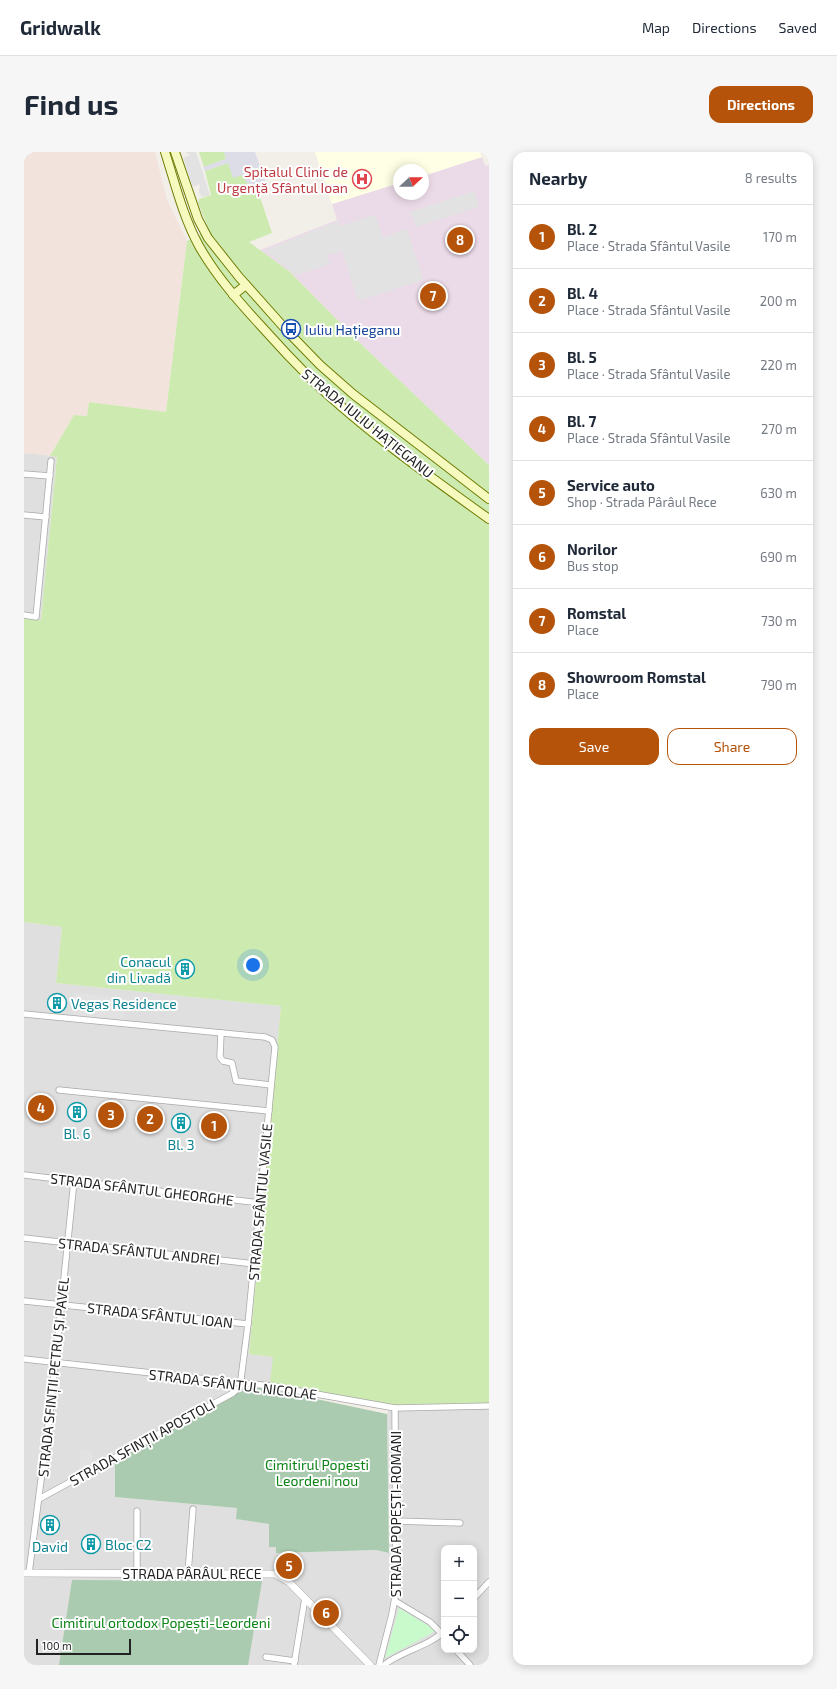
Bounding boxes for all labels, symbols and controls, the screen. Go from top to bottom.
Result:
text: Gridwalk [20,16,101,39]
text: Map [642,19,670,36]
text: Directions [692,19,757,36]
text: Saved [779,19,817,36]
button: Directions [709,86,813,123]
text: Find us [24,87,118,121]
place label: Spitalul Clinic de Urgență Sfântul Ioan [217,163,348,197]
north arrow [393,164,429,200]
hospital icon: Spitalul Clinic de Urgență Sfântul Ioan [351,168,373,190]
text: Nearby [529,168,587,188]
text: 8 results [745,170,797,186]
text: Bl. 2 [567,220,597,238]
pin: 8 [447,225,473,255]
text: 1 [539,229,545,245]
text: 170 m [763,229,797,245]
text: Place · Strada Sfântul Vasile [567,238,730,254]
pin: 7 [420,281,446,311]
text: Bl. 4 [567,284,598,302]
text: 2 [538,293,546,309]
text: 200 m [760,293,797,309]
text: Place · Strada Sfântul Vasile [567,302,730,318]
bus stop icon: Iuliu Hațieganu [280,318,302,340]
place label: Iuliu Hațieganu [305,321,400,339]
text: Bl. 5 [567,348,597,366]
text: 3 [538,357,546,373]
text: 220 m [760,357,797,373]
street label: STRADA IULIU HAȚIEGANU [298,365,437,482]
text: Place · Strada Sfântul Vasile [567,366,730,382]
text: Bl. 7 [567,412,596,430]
text: 4 [538,421,546,437]
text: 270 m [761,421,797,437]
text: Place · Strada Sfântul Vasile [567,430,730,446]
text: Service auto [567,476,655,494]
text: 5 [538,485,546,501]
text: 630 m [760,485,797,501]
text: Shop · Strada Pârâul Rece [567,494,717,510]
text: Norilor [567,540,617,558]
text: 6 [538,549,546,565]
text: 690 m [760,549,797,565]
text: Bus stop [567,558,618,574]
text: Romstal [567,604,626,622]
text: 7 [539,613,545,629]
text: 730 m [761,613,797,629]
text: Place [567,622,599,638]
text: Showroom Romstal [567,668,706,686]
text: 8 [538,677,546,693]
text: 790 m [761,677,797,693]
text: Place [567,686,599,702]
button: Save [529,728,659,765]
button: Share [667,728,797,765]
place label: Conacul din Livadă [107,953,172,986]
your location [243,955,263,975]
building icon: Conacul din Livadă [174,958,196,980]
building icon: Vegas Residence [46,992,68,1014]
place label: Vegas Residence [71,995,177,1012]
pin: 4 [28,1093,54,1123]
pin: 3 [98,1100,124,1130]
building icon: Bl. 6 [66,1101,88,1123]
pin: 2 [137,1104,163,1134]
pin: 1 [201,1111,227,1141]
building icon: Bl. 3 [170,1112,192,1134]
street label: STRADA SFÂNTUL VASILE [245,1123,275,1281]
place label: Bl. 6 [63,1125,91,1142]
place label: Bl. 3 [168,1136,194,1153]
street label: STRADA SFÂNTUL GHEORGHE [49,1169,235,1209]
street label: STRADA SFÂNTUL ANDREI [57,1234,221,1268]
street label: STRADA SFINȚII PETRU ȘI PAVEL [34,1276,73,1478]
street label: STRADA SFÂNTUL IOAN [86,1299,234,1331]
street label: STRADA SFÂNTUL NICOLAE [148,1365,318,1403]
street label: STRADA SFINȚII APOSTOLI [66,1395,218,1490]
street label: STRADA POPEȘTI-ROMANI [387,1431,405,1597]
park label: Cimitirul Popesti Leordeni nou [265,1456,369,1489]
building icon: David [39,1514,61,1536]
building icon: Bloc C2 [80,1533,102,1555]
place label: Bloc C2 [105,1536,152,1553]
place label: David [32,1538,68,1555]
map controls [441,1545,477,1653]
button: + [441,1545,477,1581]
pin: 5 [276,1551,302,1581]
street label: STRADA PÂRÂUL RECE [122,1565,262,1582]
button: − [441,1581,477,1617]
pin: 6 [313,1598,339,1628]
park label: Cimitirul ortodox Popești-Leordeni [52,1614,270,1632]
button: locate [441,1617,477,1653]
scale bar [36,1637,131,1656]
text: 100 m [42,1639,72,1652]

